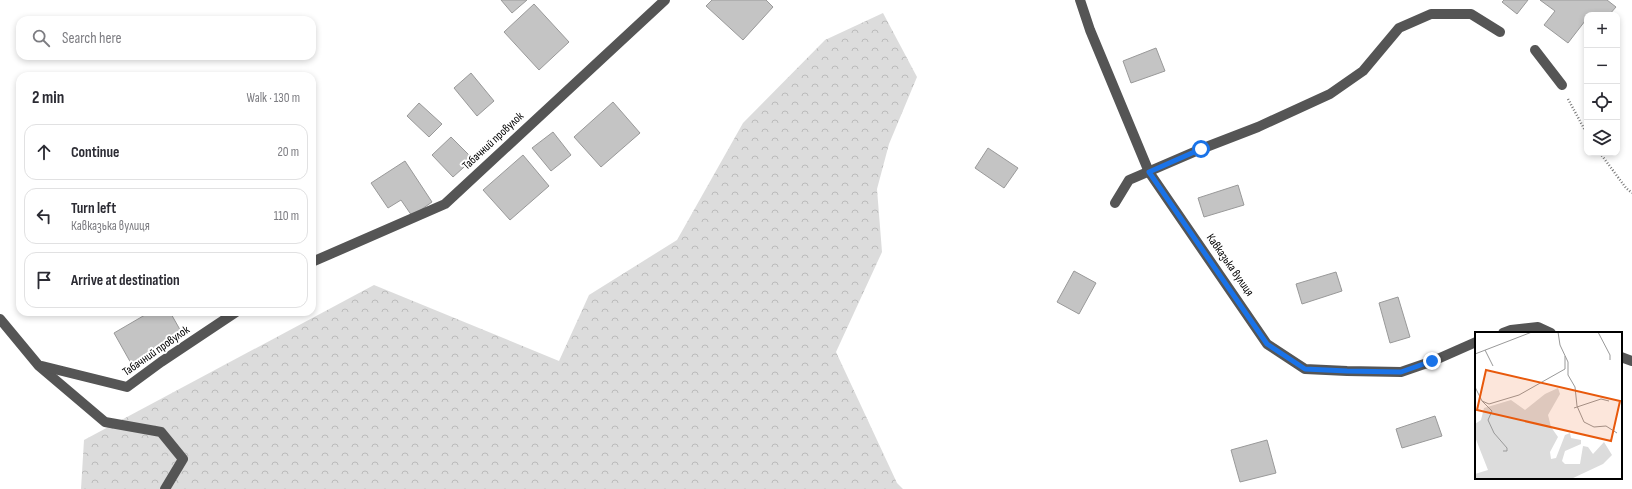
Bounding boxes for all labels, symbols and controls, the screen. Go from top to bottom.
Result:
map controls [1584,12,1620,156]
button: + [1584,12,1620,48]
search box [16,16,316,60]
icon: search [30,27,52,49]
text: Search here [62,29,122,48]
button: − [1584,48,1620,84]
button: locate [1584,84,1620,120]
text: 2 min [32,88,64,108]
text: Walk · 130 m [247,90,300,106]
street label: Табачний провулок [459,108,527,173]
button: layers [1584,120,1620,156]
route start [1192,140,1210,158]
icon: ahead [33,141,55,163]
text: Continue [71,143,120,162]
text: 20 m [277,144,299,160]
text: Turn left [71,199,116,218]
icon: left [33,205,55,227]
text: 110 m [274,208,299,224]
text: Кавказька вулиця [71,218,150,234]
street label: Кавказька вулиця [1203,231,1257,299]
icon: arrive [33,269,55,291]
text: Arrive at destination [71,271,180,290]
street label: Табачний провулок [120,322,193,380]
inset map [1475,332,1622,479]
route end [1423,352,1441,370]

